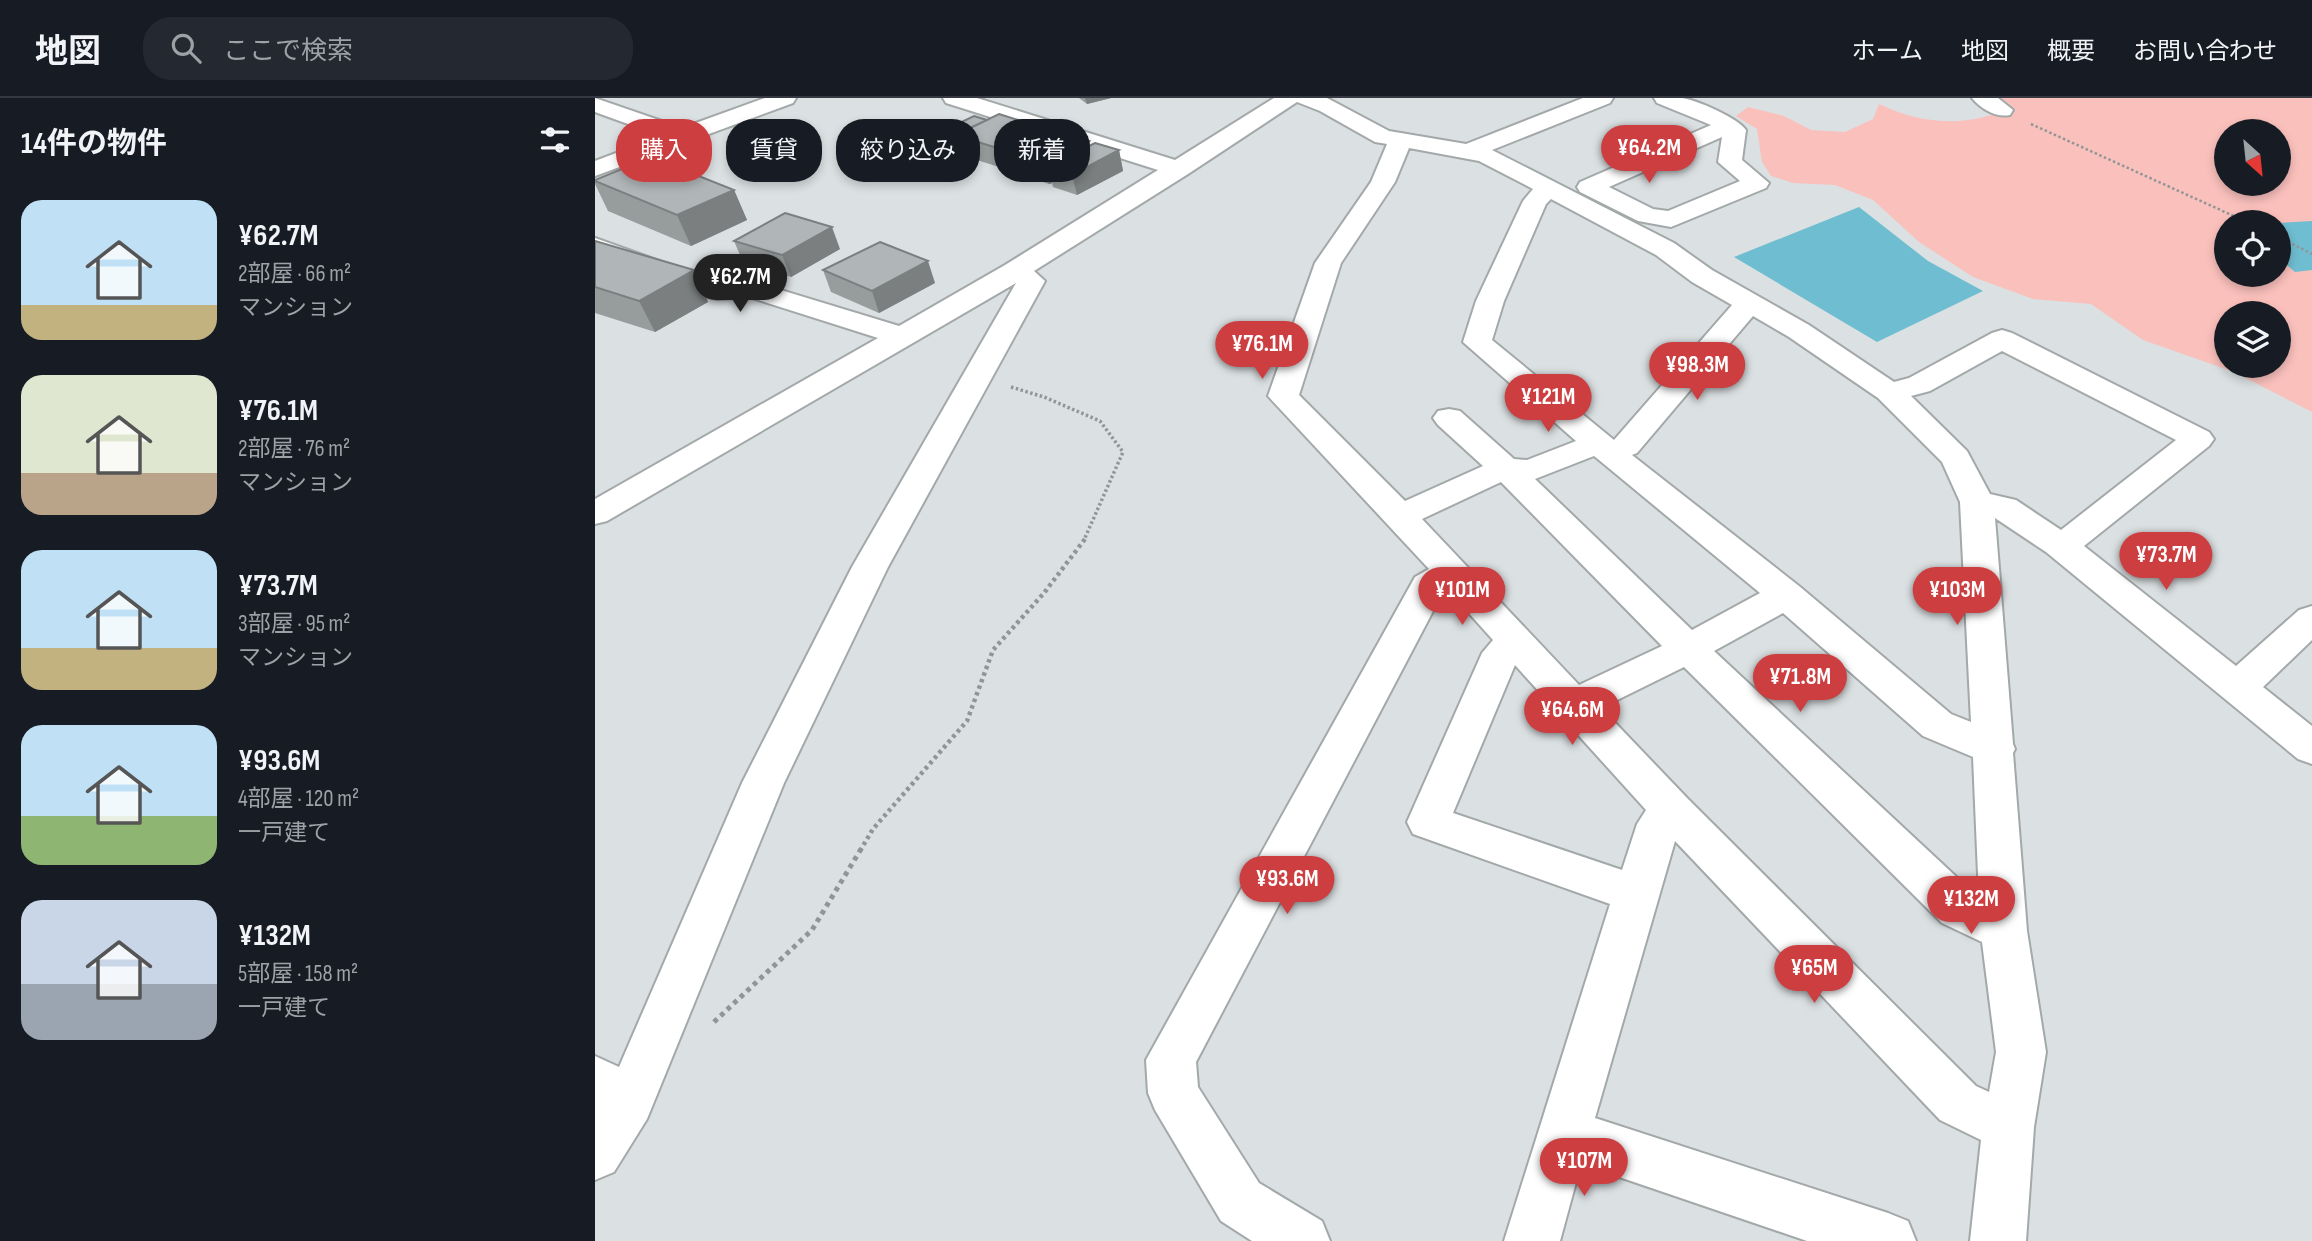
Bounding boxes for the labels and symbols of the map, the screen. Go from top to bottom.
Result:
north arrow [2214,119,2291,196]
pin: ¥64.2M [1592,126,1706,185]
pin: ¥62.7M [683,254,797,314]
pin: ¥76.1M [1205,322,1319,381]
pin: ¥98.3M [1640,342,1754,402]
pin: ¥121M [1499,374,1597,434]
pin: ¥73.7M [2109,532,2223,592]
pin: ¥101M [1413,568,1511,627]
pin: ¥103M [1908,568,2006,627]
pin: ¥71.8M [1743,654,1857,714]
pin: ¥64.6M [1515,688,1629,747]
pin: ¥93.6M [1230,856,1344,916]
pin: ¥132M [1922,876,2020,936]
pin: ¥65M [1773,946,1855,1005]
pin: ¥107M [1535,1138,1633,1198]

